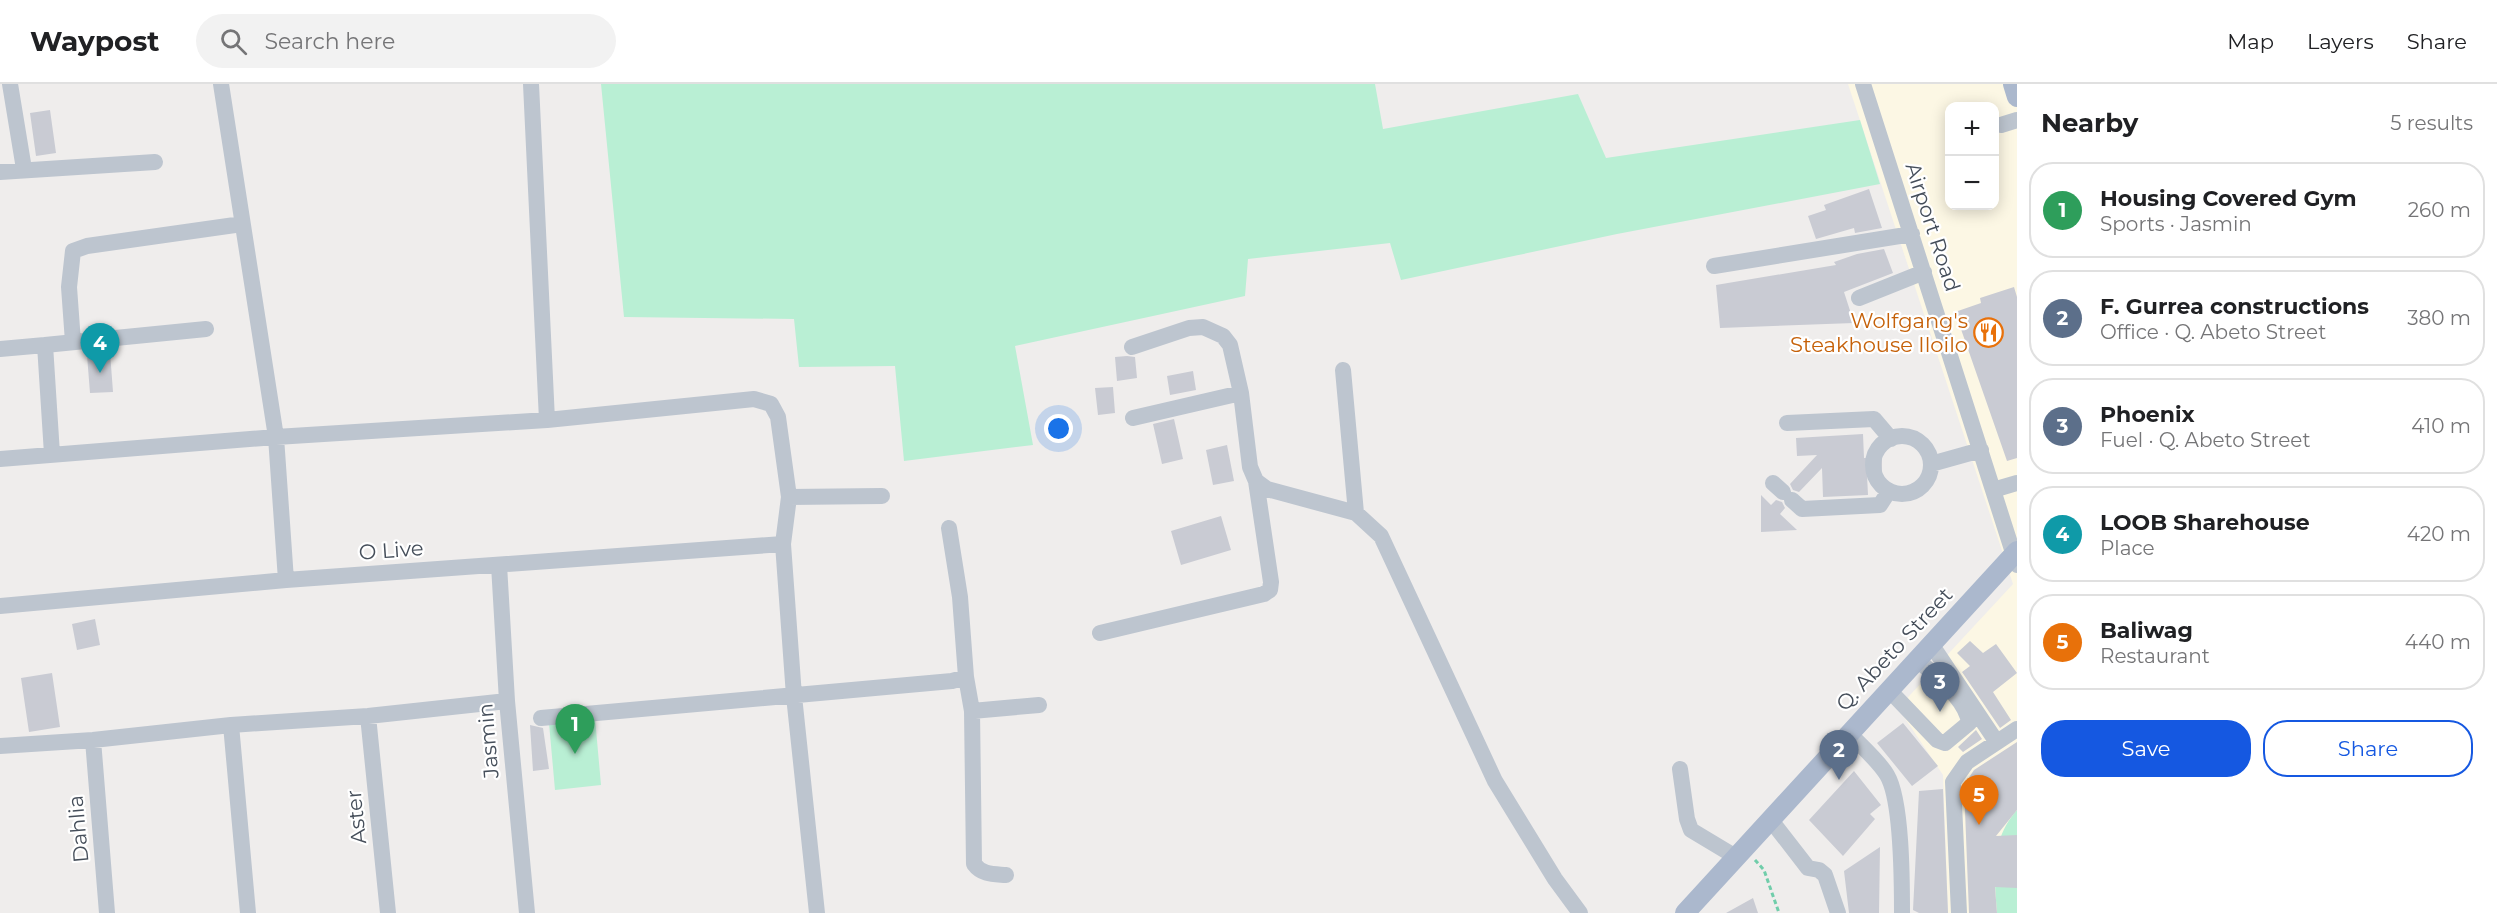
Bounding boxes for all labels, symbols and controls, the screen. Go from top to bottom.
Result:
search box [196,14,616,68]
text: Waypost [30,24,160,58]
icon: search [217,25,250,58]
text: Search here [265,28,395,55]
text: Map [2227,29,2274,54]
text: Layers [2307,29,2374,54]
text: Share [2407,29,2467,54]
map controls [1945,102,1999,210]
button: + [1945,102,1999,156]
text: Nearby [2041,107,2138,139]
text: 5 results [2390,111,2473,135]
button: − [1945,156,1999,210]
street label: Airport Road [1900,159,1966,295]
text: Housing Covered Gym [2100,185,2357,212]
text: 1 [2059,198,2066,222]
text: 260 m [2408,198,2471,222]
text: Sports · Jasmin [2100,212,2252,236]
text: F. Gurrea constructions [2100,293,2369,320]
text: 2 [2057,306,2068,330]
text: 380 m [2407,306,2471,330]
place label: Wolfgang's Steakhouse Iloilo [1790,308,1968,357]
restaurant icon: Wolfgang's Steakhouse Iloilo [1973,316,2005,348]
text: Office · Q. Abeto Street [2100,320,2326,344]
pin: 4 [80,324,120,373]
text: Phoenix [2100,401,2195,428]
your location [1044,414,1073,443]
text: 3 [2057,414,2068,438]
text: 410 m [2411,414,2471,438]
text: Fuel · Q. Abeto Street [2100,428,2311,452]
text: LOOB Sharehouse [2100,509,2310,536]
text: 4 [2056,522,2069,546]
text: 420 m [2407,522,2471,546]
street label: O Live [358,535,424,565]
text: Place [2100,536,2155,560]
street label: Q. Abeto Street [1830,582,1958,716]
text: Baliwag [2100,617,2193,644]
text: 5 [2057,630,2068,654]
text: 440 m [2405,630,2471,654]
text: Restaurant [2100,644,2210,668]
pin: 3 [1920,662,1960,712]
street label: Jasmin [472,702,504,781]
pin: 1 [556,704,594,754]
button: Save [2041,720,2251,777]
button: Share [2263,720,2473,777]
pin: 2 [1820,730,1858,780]
pin: 5 [1960,776,1998,825]
street label: Aster [341,789,371,845]
street label: Dahlia [63,794,93,864]

